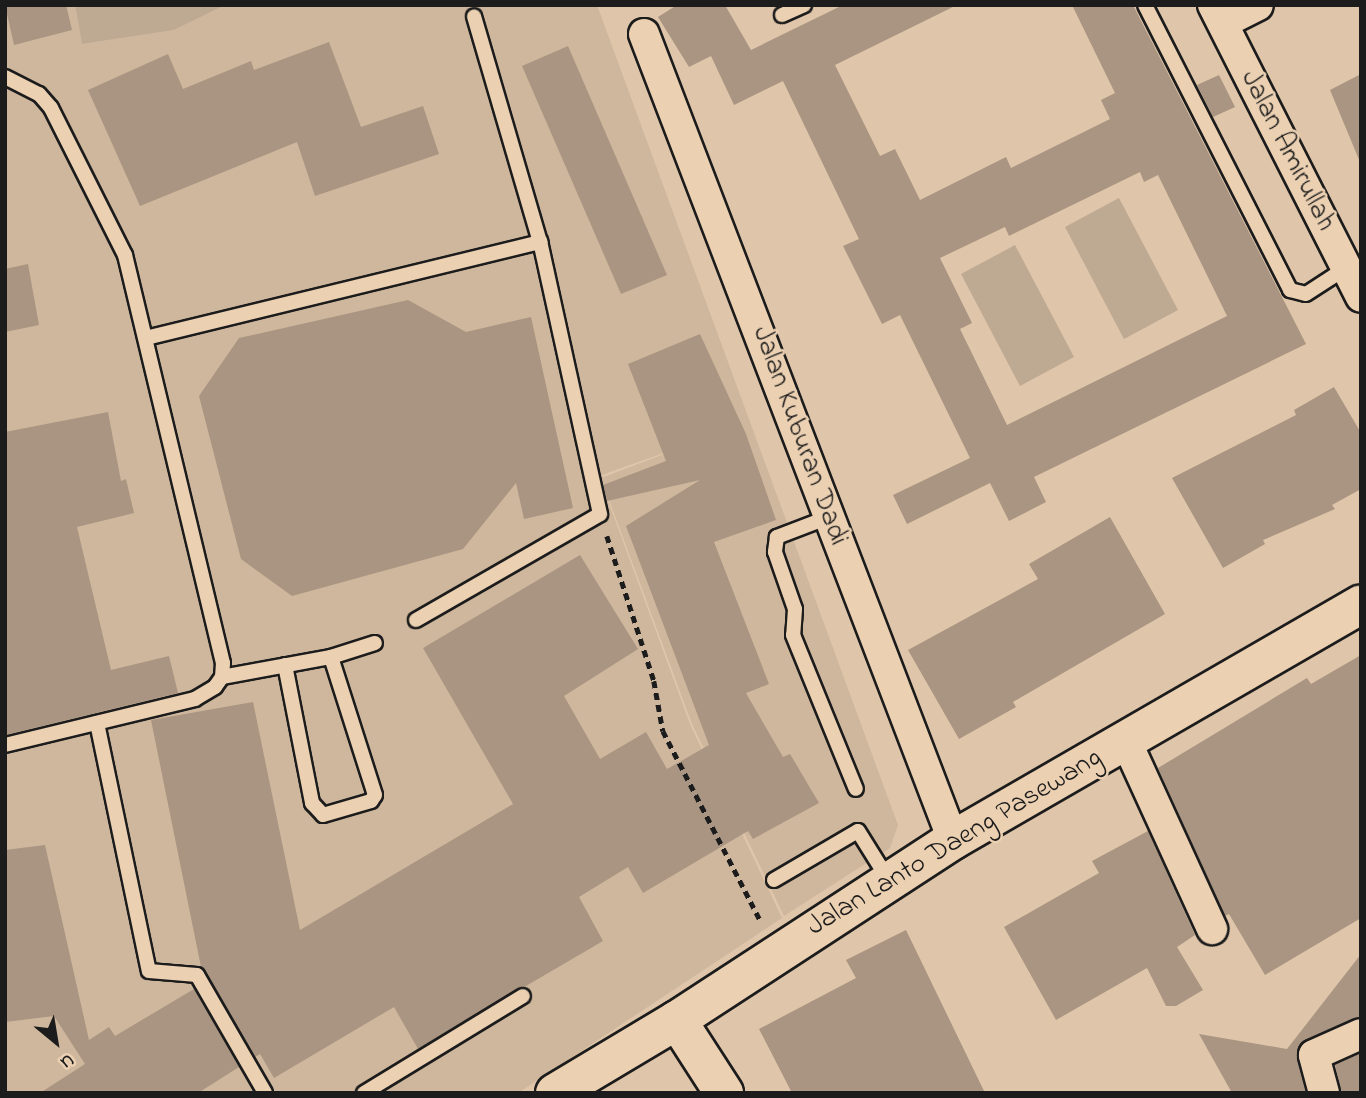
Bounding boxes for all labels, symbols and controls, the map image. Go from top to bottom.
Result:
street label: Jalan Amirullah [1232,65,1342,237]
street label: Jalan Kuburan Dadi [744,322,854,550]
street label: Jalan Lanto Daeng Pasewang [802,742,1108,944]
north arrow [21,1007,91,1077]
text: U [55,1046,79,1075]

